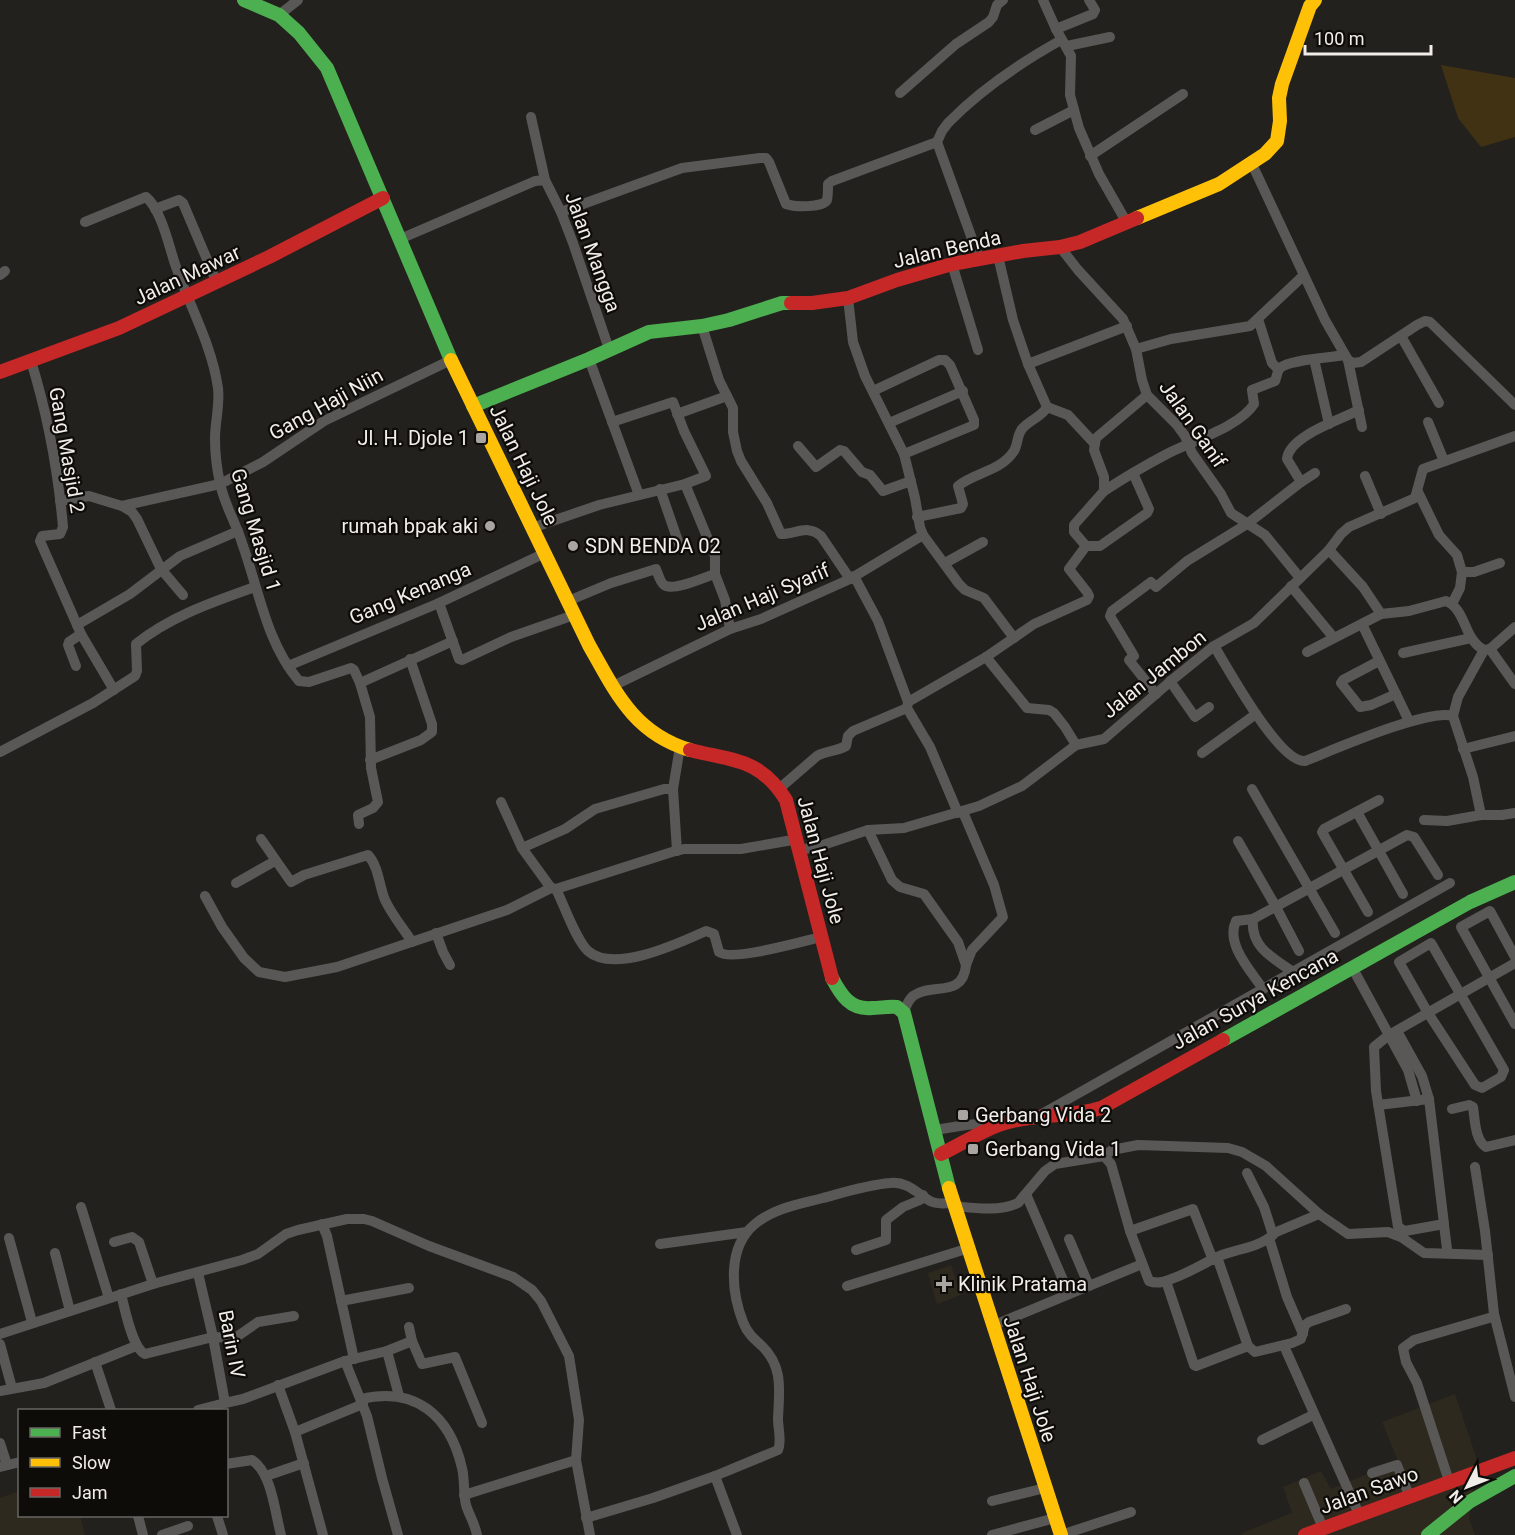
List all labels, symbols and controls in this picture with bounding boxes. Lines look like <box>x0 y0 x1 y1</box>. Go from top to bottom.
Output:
scale bar <box>1305 18 1431 56</box>
text: 100 m <box>1314 28 1365 49</box>
street label: Jalan Mangga <box>560 189 626 315</box>
street label: Jalan Benda <box>891 225 1003 273</box>
street label: Jalan Mawar <box>130 240 244 310</box>
street label: Gang Haji Niin <box>265 363 387 445</box>
street label: Jalan Ganif <box>1154 376 1232 472</box>
street label: Gang Masjid 2 <box>44 385 90 515</box>
street label: Jalan Haji Jole <box>484 401 564 529</box>
place label: Jl. H. Djole 1 <box>357 426 469 450</box>
marker: Jl. H. Djole 1 <box>474 431 488 445</box>
street label: Gang Masjid 1 <box>226 466 286 594</box>
place label: rumah bpak aki <box>341 514 478 538</box>
marker: rumah bpak aki <box>483 519 497 533</box>
place label: SDN BENDA 02 <box>585 534 721 558</box>
marker: SDN BENDA 02 <box>566 539 580 553</box>
street label: Gang Kenanga <box>346 557 474 629</box>
street label: Jalan Haji Syarif <box>691 558 833 636</box>
street label: Jalan Jambon <box>1097 625 1211 723</box>
street label: Jalan Haji Jole <box>792 793 850 927</box>
street label: Jalan Surya Kencana <box>1168 943 1342 1055</box>
place label: Gerbang Vida 2 <box>975 1103 1111 1127</box>
marker: Gerbang Vida 2 <box>956 1108 970 1122</box>
place label: Gerbang Vida 1 <box>985 1137 1121 1161</box>
marker: Gerbang Vida 1 <box>966 1142 980 1156</box>
place label: Klinik Pratama <box>958 1272 1087 1296</box>
marker: Klinik Pratama <box>935 1275 953 1293</box>
street label: Barin IV <box>214 1308 250 1380</box>
street label: Jalan Haji Jole <box>998 1313 1062 1445</box>
legend <box>18 1409 228 1517</box>
text: Fast <box>72 1422 107 1443</box>
text: Slow <box>72 1452 111 1473</box>
north arrow <box>1437 1457 1497 1517</box>
street label: Jalan Sawo <box>1317 1461 1421 1519</box>
text: Jam <box>72 1482 108 1503</box>
text: N <box>1445 1486 1467 1507</box>

